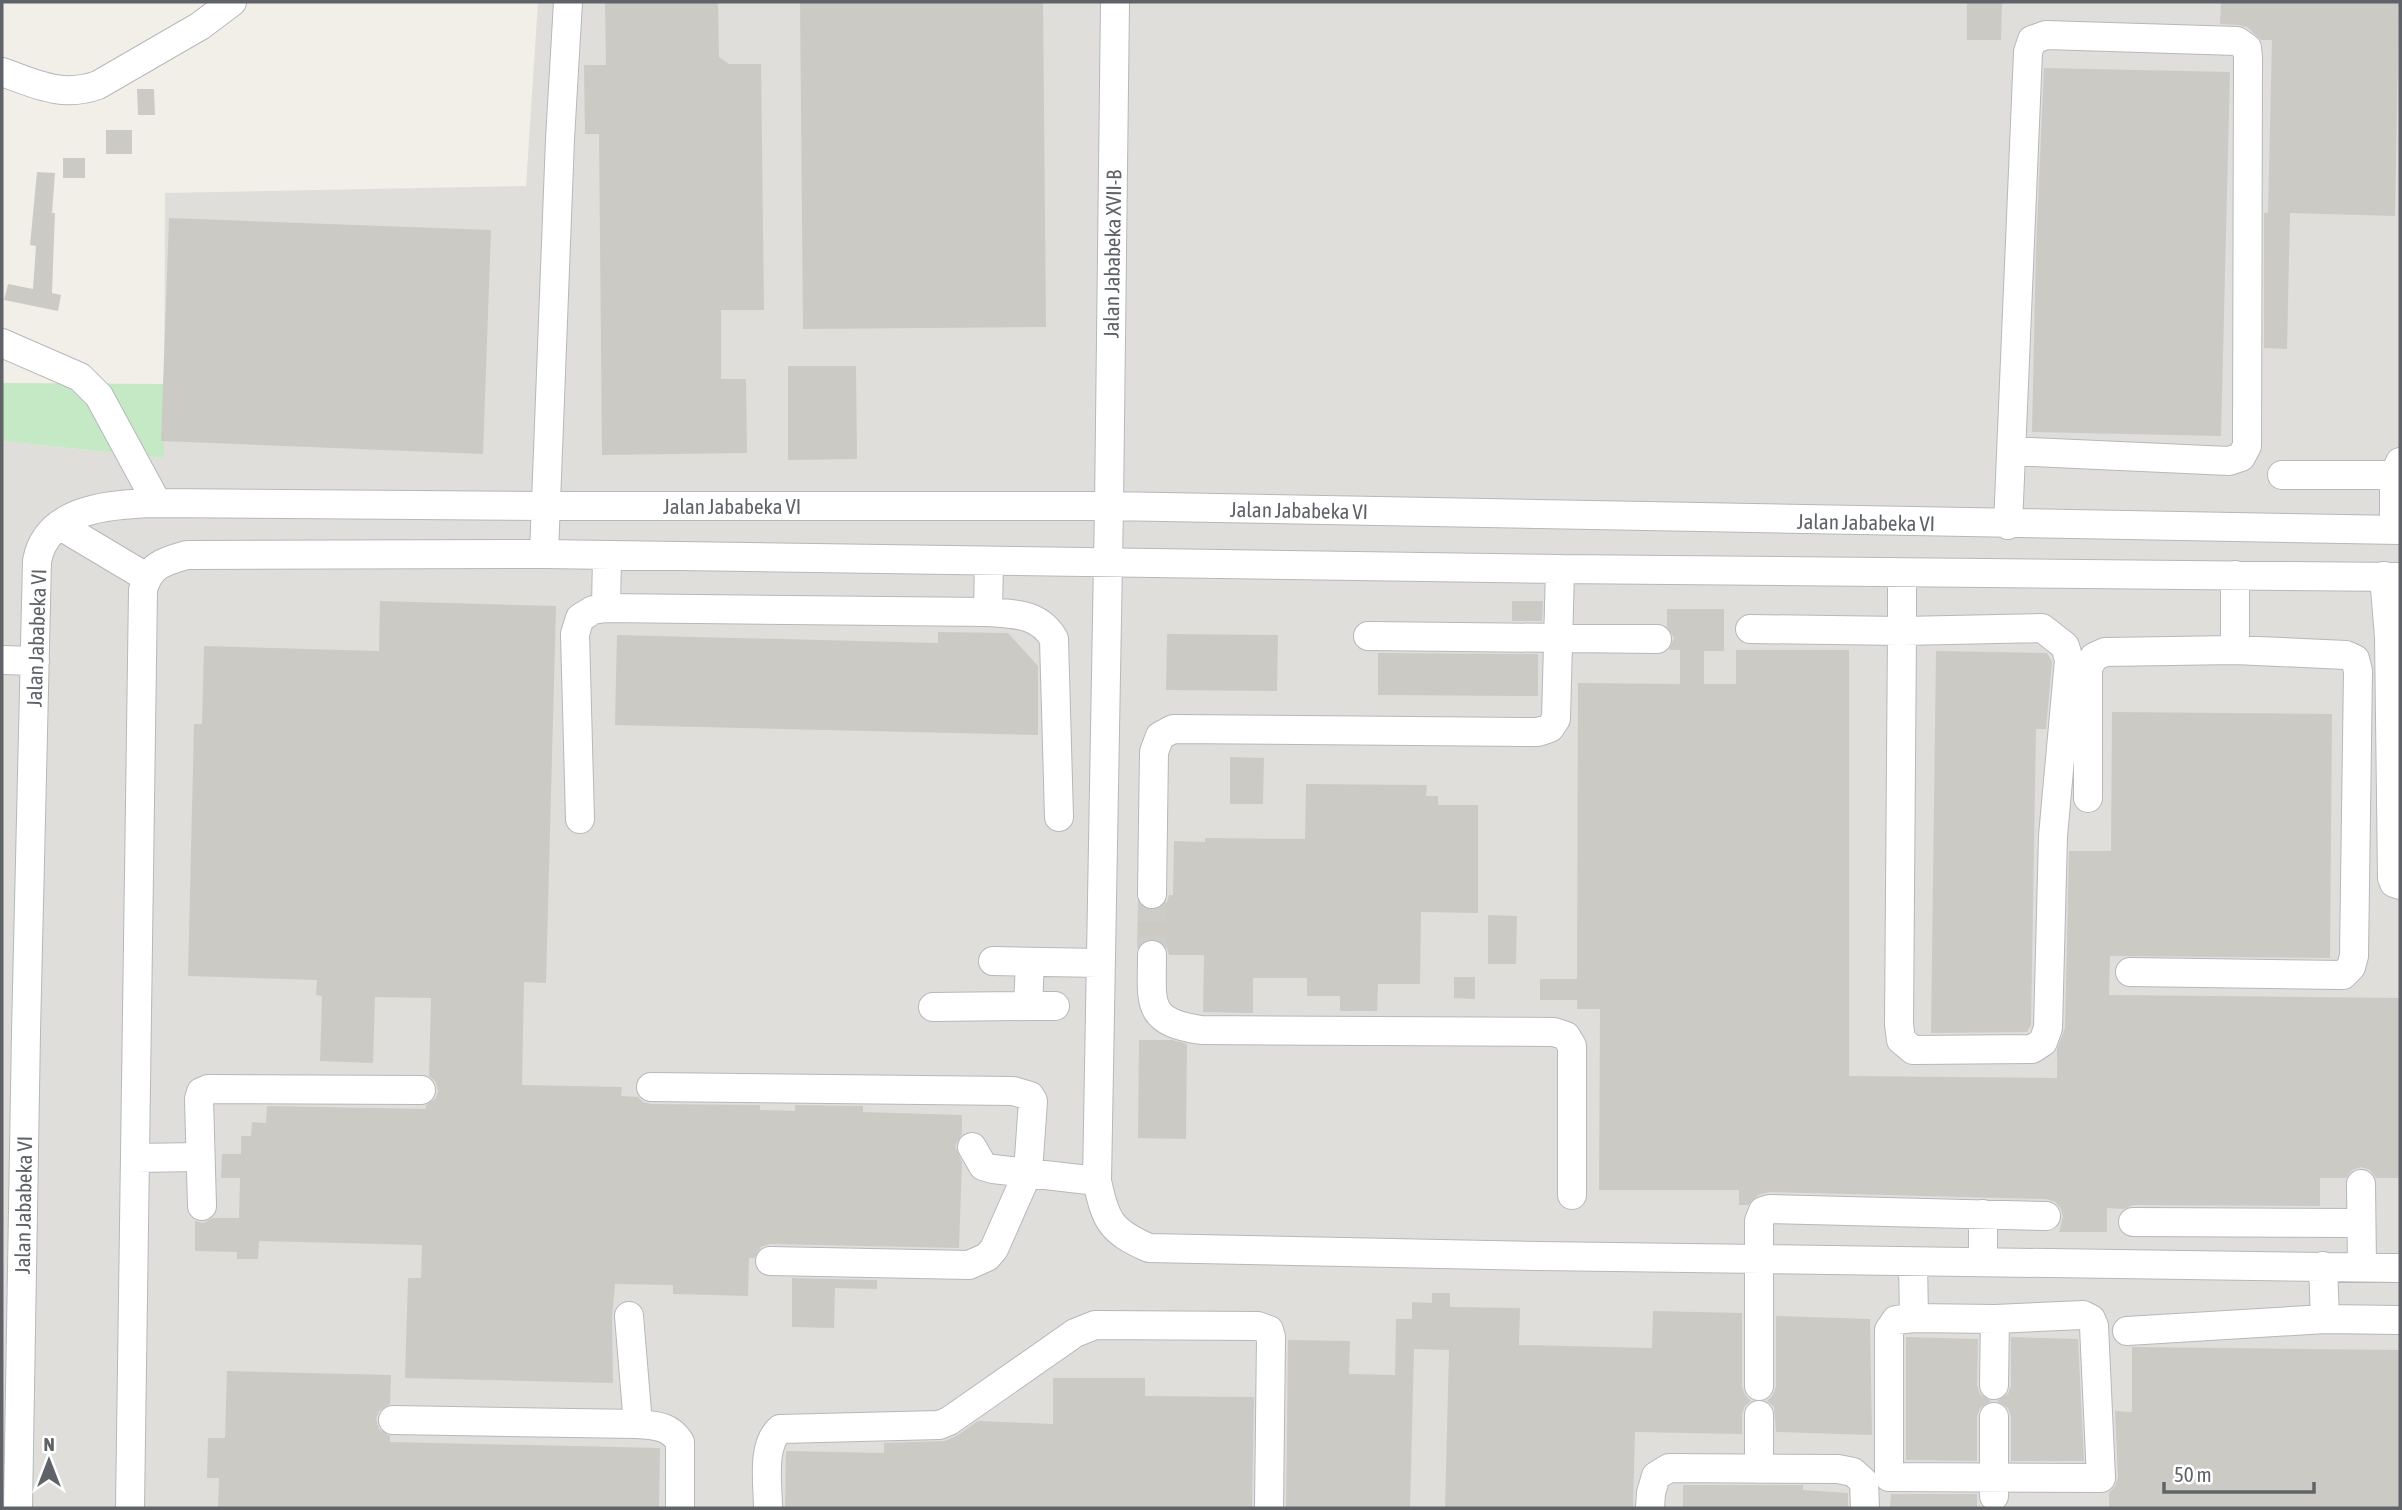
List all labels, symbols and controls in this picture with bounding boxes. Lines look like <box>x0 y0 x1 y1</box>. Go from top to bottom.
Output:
street label: Jalan Jababeka XVII-B <box>1099 170 1125 338</box>
street label: Jalan Jababeka VI <box>663 494 801 518</box>
street label: Jalan Jababeka VI <box>1230 497 1368 523</box>
street label: Jalan Jababeka VI <box>1797 509 1935 535</box>
street label: Jalan Jababeka VI <box>22 569 50 707</box>
street label: Jalan Jababeka VI <box>10 1136 36 1274</box>
north arrow <box>14 1426 84 1496</box>
text: N <box>43 1433 55 1455</box>
scale bar <box>2164 1450 2314 1494</box>
text: 50 m <box>2174 1462 2212 1486</box>

